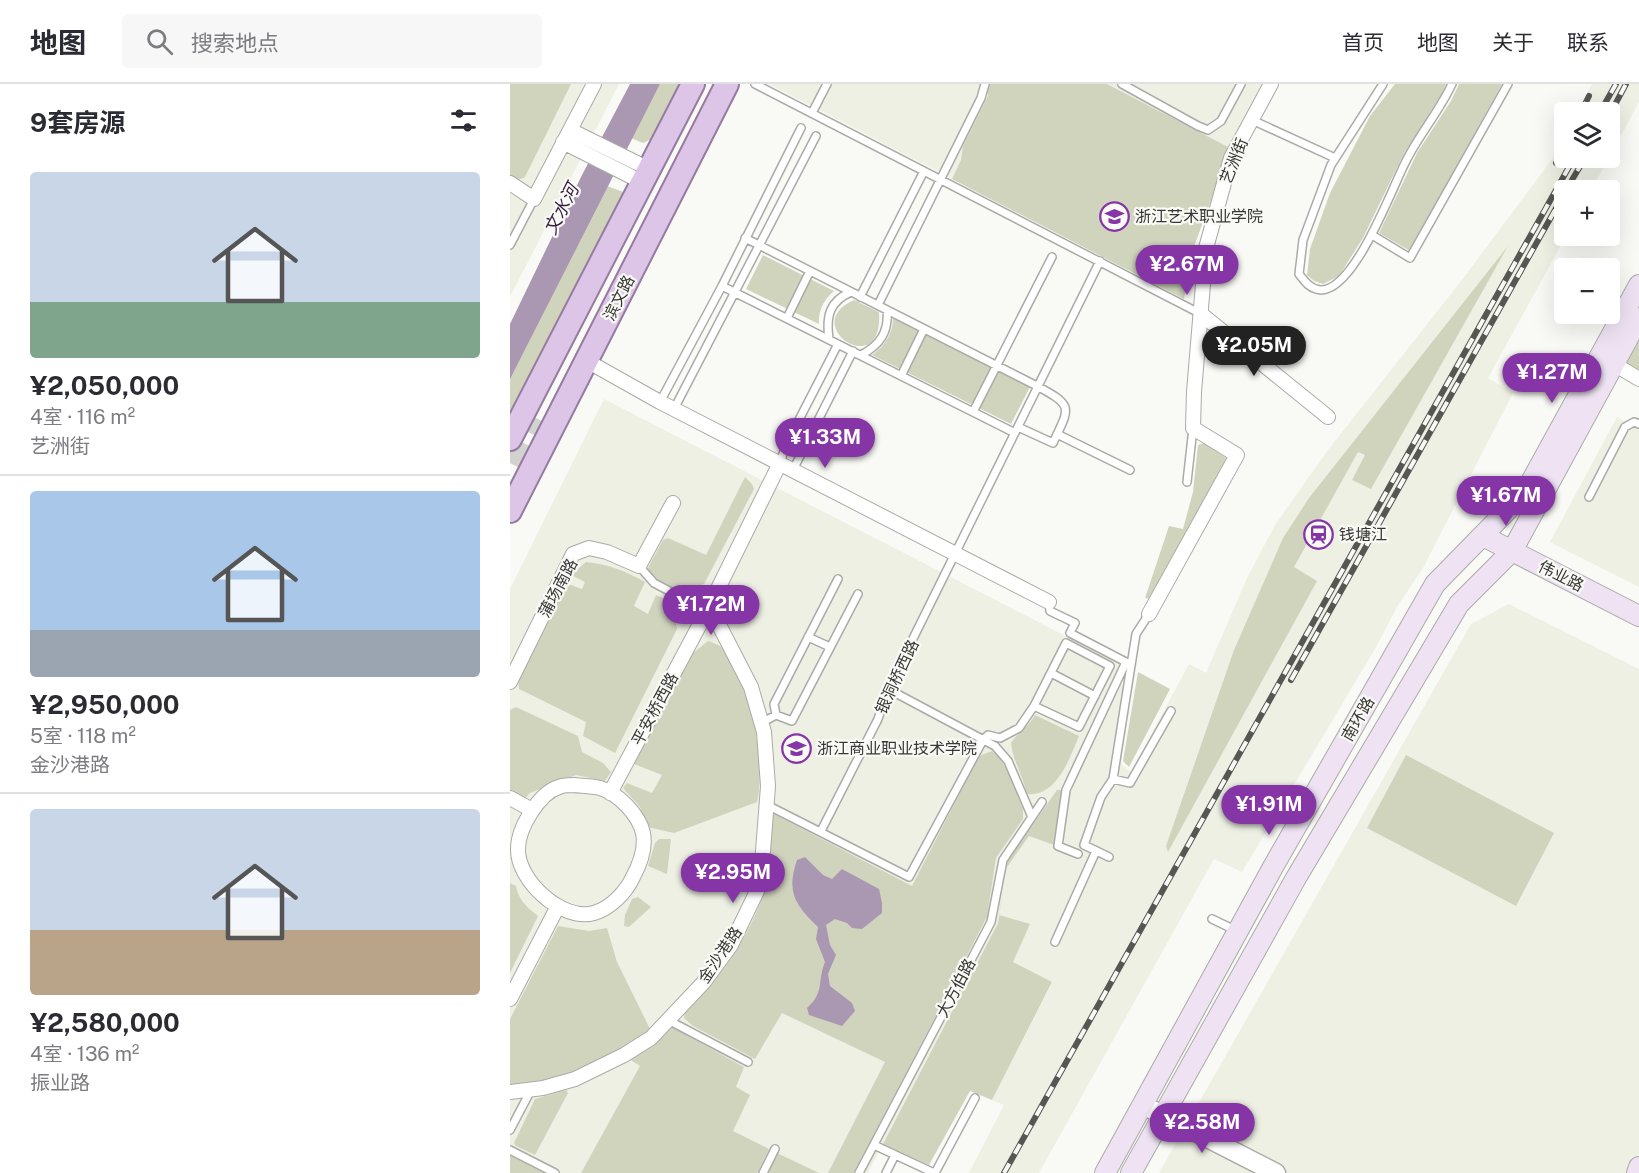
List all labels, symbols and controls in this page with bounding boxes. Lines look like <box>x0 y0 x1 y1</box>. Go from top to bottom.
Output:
search box <box>122 14 542 68</box>
icon: search <box>143 25 176 58</box>
text: 地图 <box>30 26 86 59</box>
text: 搜索地点 <box>191 30 279 56</box>
text: 首页 <box>1342 30 1384 55</box>
text: 地图 <box>1417 30 1459 55</box>
text: 关于 <box>1492 30 1534 55</box>
text: 联系 <box>1567 30 1609 55</box>
map controls <box>1554 102 1620 324</box>
button: layers <box>1554 102 1620 168</box>
icon: filters <box>447 104 480 137</box>
text: 9套房源 <box>30 107 125 138</box>
street label: 艺洲街 <box>1216 135 1252 187</box>
water label: 文水河 <box>539 178 584 238</box>
button: + <box>1554 180 1620 246</box>
school or university icon: 浙江艺术职业学院 <box>1098 200 1130 232</box>
place label: 浙江艺术职业学院 <box>1135 207 1263 226</box>
icon: home <box>201 211 309 319</box>
pin: ¥2.67M <box>1138 245 1236 296</box>
text: ¥2.67M <box>1149 252 1225 276</box>
button: − <box>1554 258 1620 324</box>
street label: 滨文路 <box>600 272 638 324</box>
pin: ¥2.05M <box>1205 326 1303 377</box>
text: ¥2.05M <box>1216 333 1292 357</box>
pin: ¥1.27M <box>1503 353 1601 404</box>
text: ¥1.27M <box>1516 360 1588 384</box>
text: ¥2,050,000 <box>30 370 179 401</box>
text: 4室 · 116 m² <box>30 405 135 429</box>
pin: ¥1.33M <box>776 418 874 469</box>
text: ¥1.33M <box>789 425 861 449</box>
text: 艺洲街 <box>30 434 90 458</box>
pin: ¥1.67M <box>1457 476 1555 527</box>
text: ¥1.67M <box>1471 483 1541 507</box>
station icon: 钱塘江 <box>1302 518 1334 550</box>
place label: 钱塘江 <box>1339 525 1387 544</box>
icon: home <box>201 530 309 638</box>
street label: 蒲场南路 <box>535 555 581 621</box>
street label: 伟业路 <box>1535 557 1587 595</box>
pin: ¥1.72M <box>662 585 760 636</box>
text: ¥1.72M <box>676 592 746 616</box>
street label: 银洞桥西路 <box>871 637 923 717</box>
street label: 平安桥西路 <box>628 669 682 749</box>
text: ¥2,950,000 <box>30 689 180 720</box>
street label: 南环路 <box>1338 693 1378 745</box>
text: 5室 · 118 m² <box>30 724 136 748</box>
school or university icon: 浙江商业职业技术学院 <box>780 732 812 764</box>
place label: 浙江商业职业技术学院 <box>817 739 977 758</box>
text: 金沙港路 <box>30 753 110 777</box>
pin: ¥1.91M <box>1220 785 1318 836</box>
text: ¥1.91M <box>1235 792 1303 816</box>
icon: home <box>201 848 309 956</box>
pin: ¥2.95M <box>684 853 782 904</box>
text: ¥2.95M <box>695 860 771 884</box>
street label: 金沙港路 <box>694 923 746 987</box>
street label: 大方伯路 <box>933 955 979 1021</box>
text: ¥2,580,000 <box>30 1007 180 1038</box>
text: 4室 · 136 m² <box>30 1042 139 1066</box>
text: 振业路 <box>30 1071 90 1095</box>
pin: ¥2.58M <box>1153 1103 1251 1154</box>
text: ¥2.58M <box>1164 1110 1240 1134</box>

